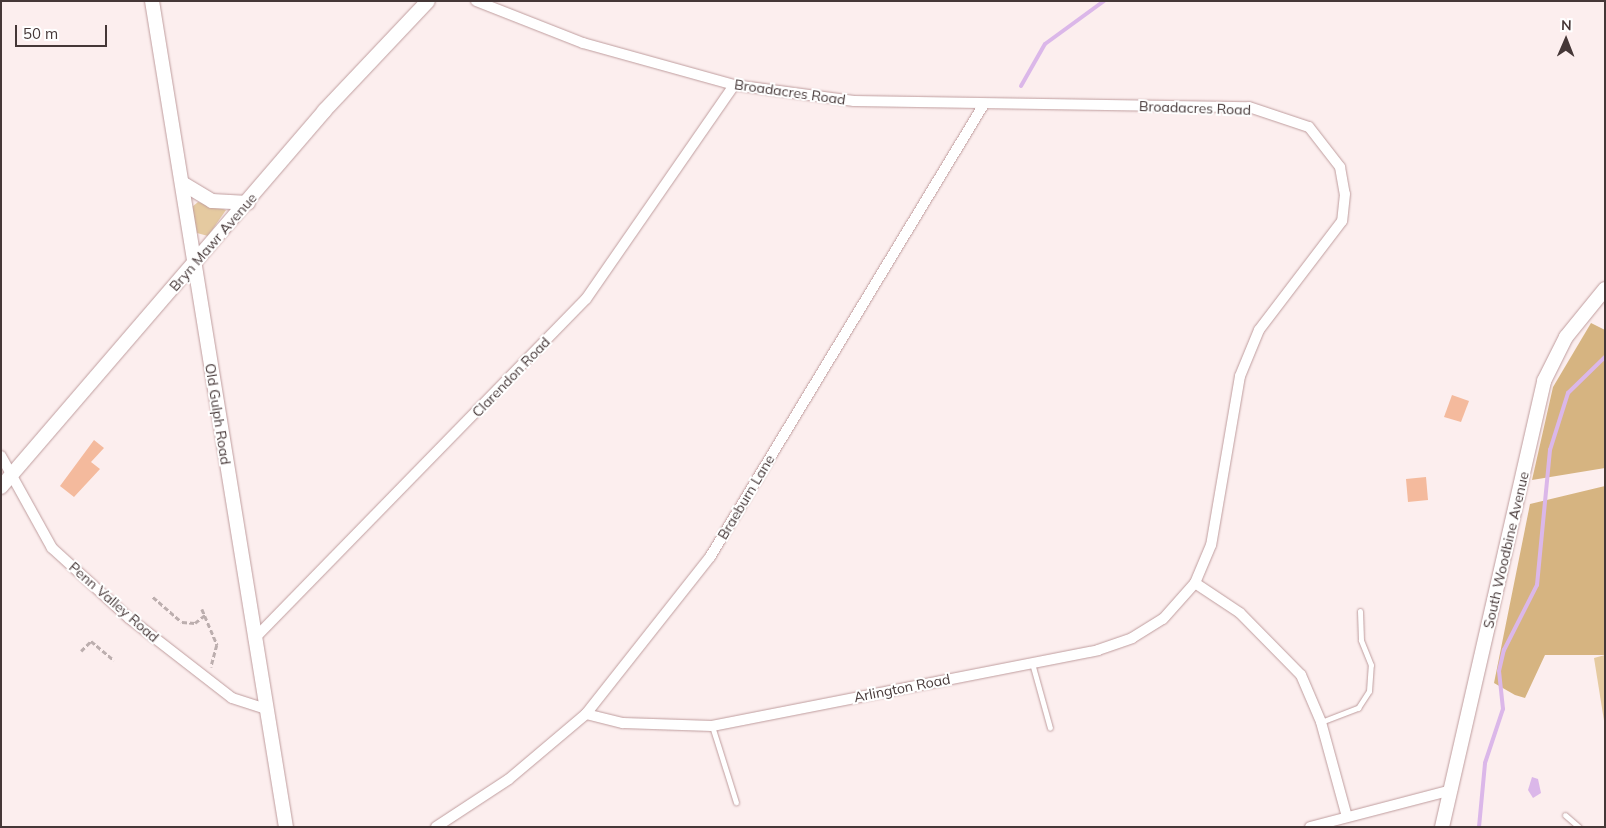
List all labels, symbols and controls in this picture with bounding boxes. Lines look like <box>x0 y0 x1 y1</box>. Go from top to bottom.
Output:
scale bar <box>18 15 110 47</box>
north arrow <box>1541 15 1591 65</box>
text: N <box>1561 16 1572 34</box>
text: 50 m <box>23 24 58 43</box>
street label: Broadacres Road <box>733 76 847 108</box>
street label: Broadacres Road <box>1139 98 1251 118</box>
street label: Bryn Mawr Avenue <box>166 190 260 294</box>
street label: Clarendon Road <box>469 334 553 420</box>
street label: Old Gulph Road <box>202 362 234 466</box>
street label: Braeburn Lane <box>714 452 778 542</box>
street label: South Woodbine Avenue <box>1480 470 1532 630</box>
street label: Penn Valley Road <box>66 558 162 646</box>
street label: Arlington Road <box>852 670 952 706</box>

